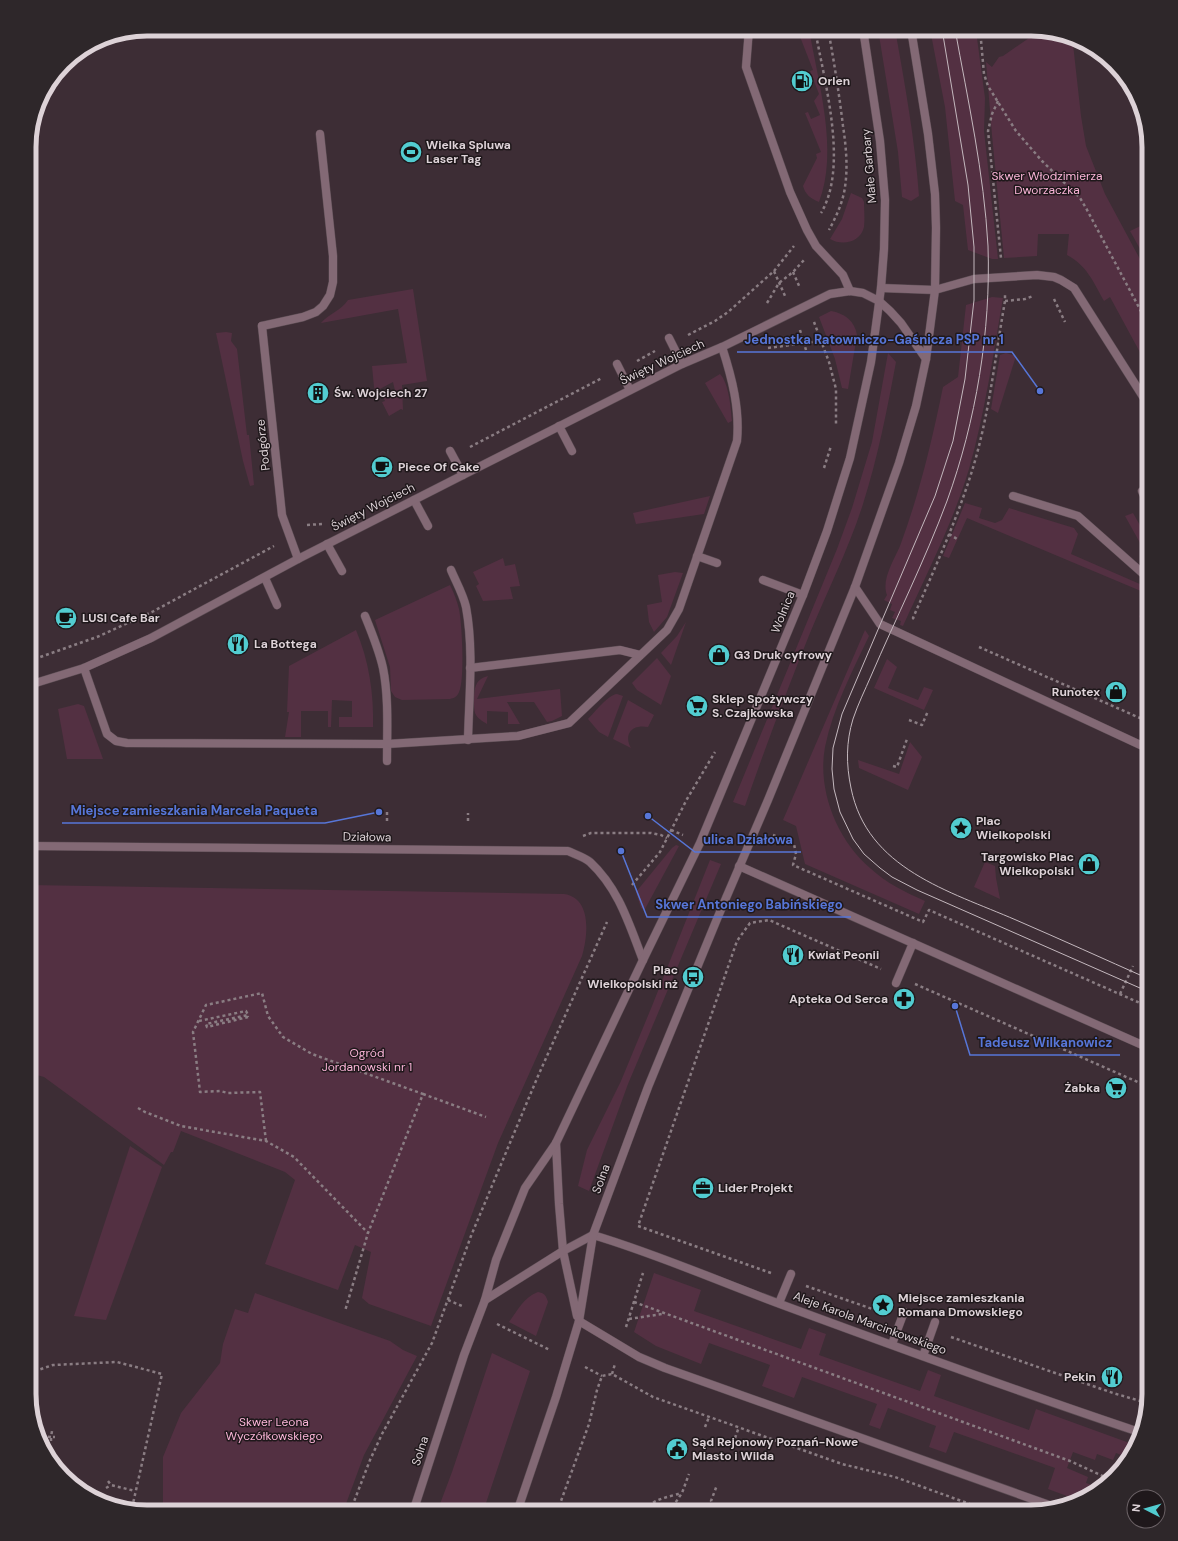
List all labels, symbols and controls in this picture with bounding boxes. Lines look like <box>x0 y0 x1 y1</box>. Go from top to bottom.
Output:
fuel station icon: Orlen <box>789 68 815 94</box>
place label: Orlen <box>818 73 850 89</box>
street label: Małe Garbary <box>858 128 880 204</box>
place label: Wielka Spluwa Laser Tag <box>426 137 511 167</box>
sports icon: Wielka Spluwa Laser Tag <box>398 139 424 165</box>
park label: Skwer Włodzimierza Dworzaczka <box>992 168 1102 198</box>
callout: Jednostka Ratowniczo-Gaśnicza PSP nr 1 <box>737 327 1012 352</box>
text: Jednostka Ratowniczo-Gaśnicza PSP nr 1 <box>744 331 1004 348</box>
street label: Święty Wojciech <box>617 335 707 389</box>
building icon: Św. Wojciech 27 <box>305 380 331 406</box>
place label: Św. Wojciech 27 <box>334 385 428 401</box>
street label: Podgórze <box>252 418 274 471</box>
cafe icon: Piece Of Cake <box>369 454 395 480</box>
place label: Piece Of Cake <box>398 459 479 475</box>
street label: Święty Wojciech <box>329 479 417 535</box>
street label: Wolnica <box>767 589 799 635</box>
cafe icon: LUSI Cafe Bar <box>53 605 79 631</box>
place label: LUSI Cafe Bar <box>82 610 160 626</box>
restaurant icon: La Bottega <box>225 631 251 657</box>
place label: La Bottega <box>254 636 317 652</box>
shop icon: G3 Druk cyfrowy <box>706 642 732 668</box>
place label: G3 Druk cyfrowy <box>734 647 833 663</box>
shop icon: Runotex <box>1103 679 1129 705</box>
place label: Runotex <box>1052 684 1100 700</box>
place label: Sklep Spożywczy S. Czajkowska <box>712 691 814 721</box>
supermarket icon: Sklep Spożywczy S. Czajkowska <box>684 693 710 719</box>
callout: Miejsce zamieszkania Marcela Paqueta <box>62 798 325 823</box>
text: Miejsce zamieszkania Marcela Paqueta <box>70 802 318 819</box>
place label: Plac Wielkopolski <box>976 813 1051 843</box>
place icon: Plac Wielkopolski <box>948 815 974 841</box>
callout: ulica Działowa <box>695 827 801 852</box>
street label: Działowa <box>343 829 391 845</box>
text: ulica Działowa <box>703 831 793 848</box>
place label: Targowisko Plac Wielkopolski <box>981 849 1074 879</box>
shop icon: Targowisko Plac Wielkopolski <box>1076 851 1102 877</box>
callout: Skwer Antoniego Babińskiego <box>647 892 851 917</box>
text: Skwer Antoniego Babińskiego <box>655 896 843 913</box>
restaurant icon: Kwiat Peonii <box>780 942 806 968</box>
place label: Kwiat Peonii <box>808 947 879 963</box>
place label: Plac Wielkopolski nż <box>587 962 678 992</box>
bus stop icon: Plac Wielkopolski nż <box>680 964 706 990</box>
pharmacy icon: Apteka Od Serca <box>891 986 917 1012</box>
place label: Apteka Od Serca <box>789 991 888 1007</box>
callout: Tadeusz Wilkanowicz <box>970 1030 1120 1055</box>
text: Tadeusz Wilkanowicz <box>978 1034 1112 1051</box>
park label: Ogród Jordanowski nr 1 <box>322 1045 412 1075</box>
supermarket icon: Żabka <box>1103 1075 1129 1101</box>
place label: Żabka <box>1064 1080 1100 1096</box>
street label: Solna <box>588 1162 614 1196</box>
office icon: Lider Projekt <box>690 1175 716 1201</box>
place label: Lider Projekt <box>718 1180 793 1196</box>
street label: Aleje Karola Marcinkowskiego <box>791 1288 949 1358</box>
place label: Miejsce zamieszkania Romana Dmowskiego <box>898 1290 1025 1320</box>
place icon: Miejsce zamieszkania Romana Dmowskiego <box>870 1292 896 1318</box>
restaurant icon: Pekin <box>1099 1364 1125 1390</box>
place label: Pekin <box>1064 1369 1096 1385</box>
park label: Skwer Leona Wyczółkowskiego <box>225 1414 323 1444</box>
street label: Solna <box>408 1434 432 1468</box>
place label: Sąd Rejonowy Poznań-Nowe Miasto i Wilda <box>692 1434 858 1464</box>
public building icon: Sąd Rejonowy Poznań-Nowe Miasto i Wilda <box>664 1436 690 1462</box>
north arrow <box>1126 1489 1166 1529</box>
text: N <box>1129 1503 1143 1513</box>

